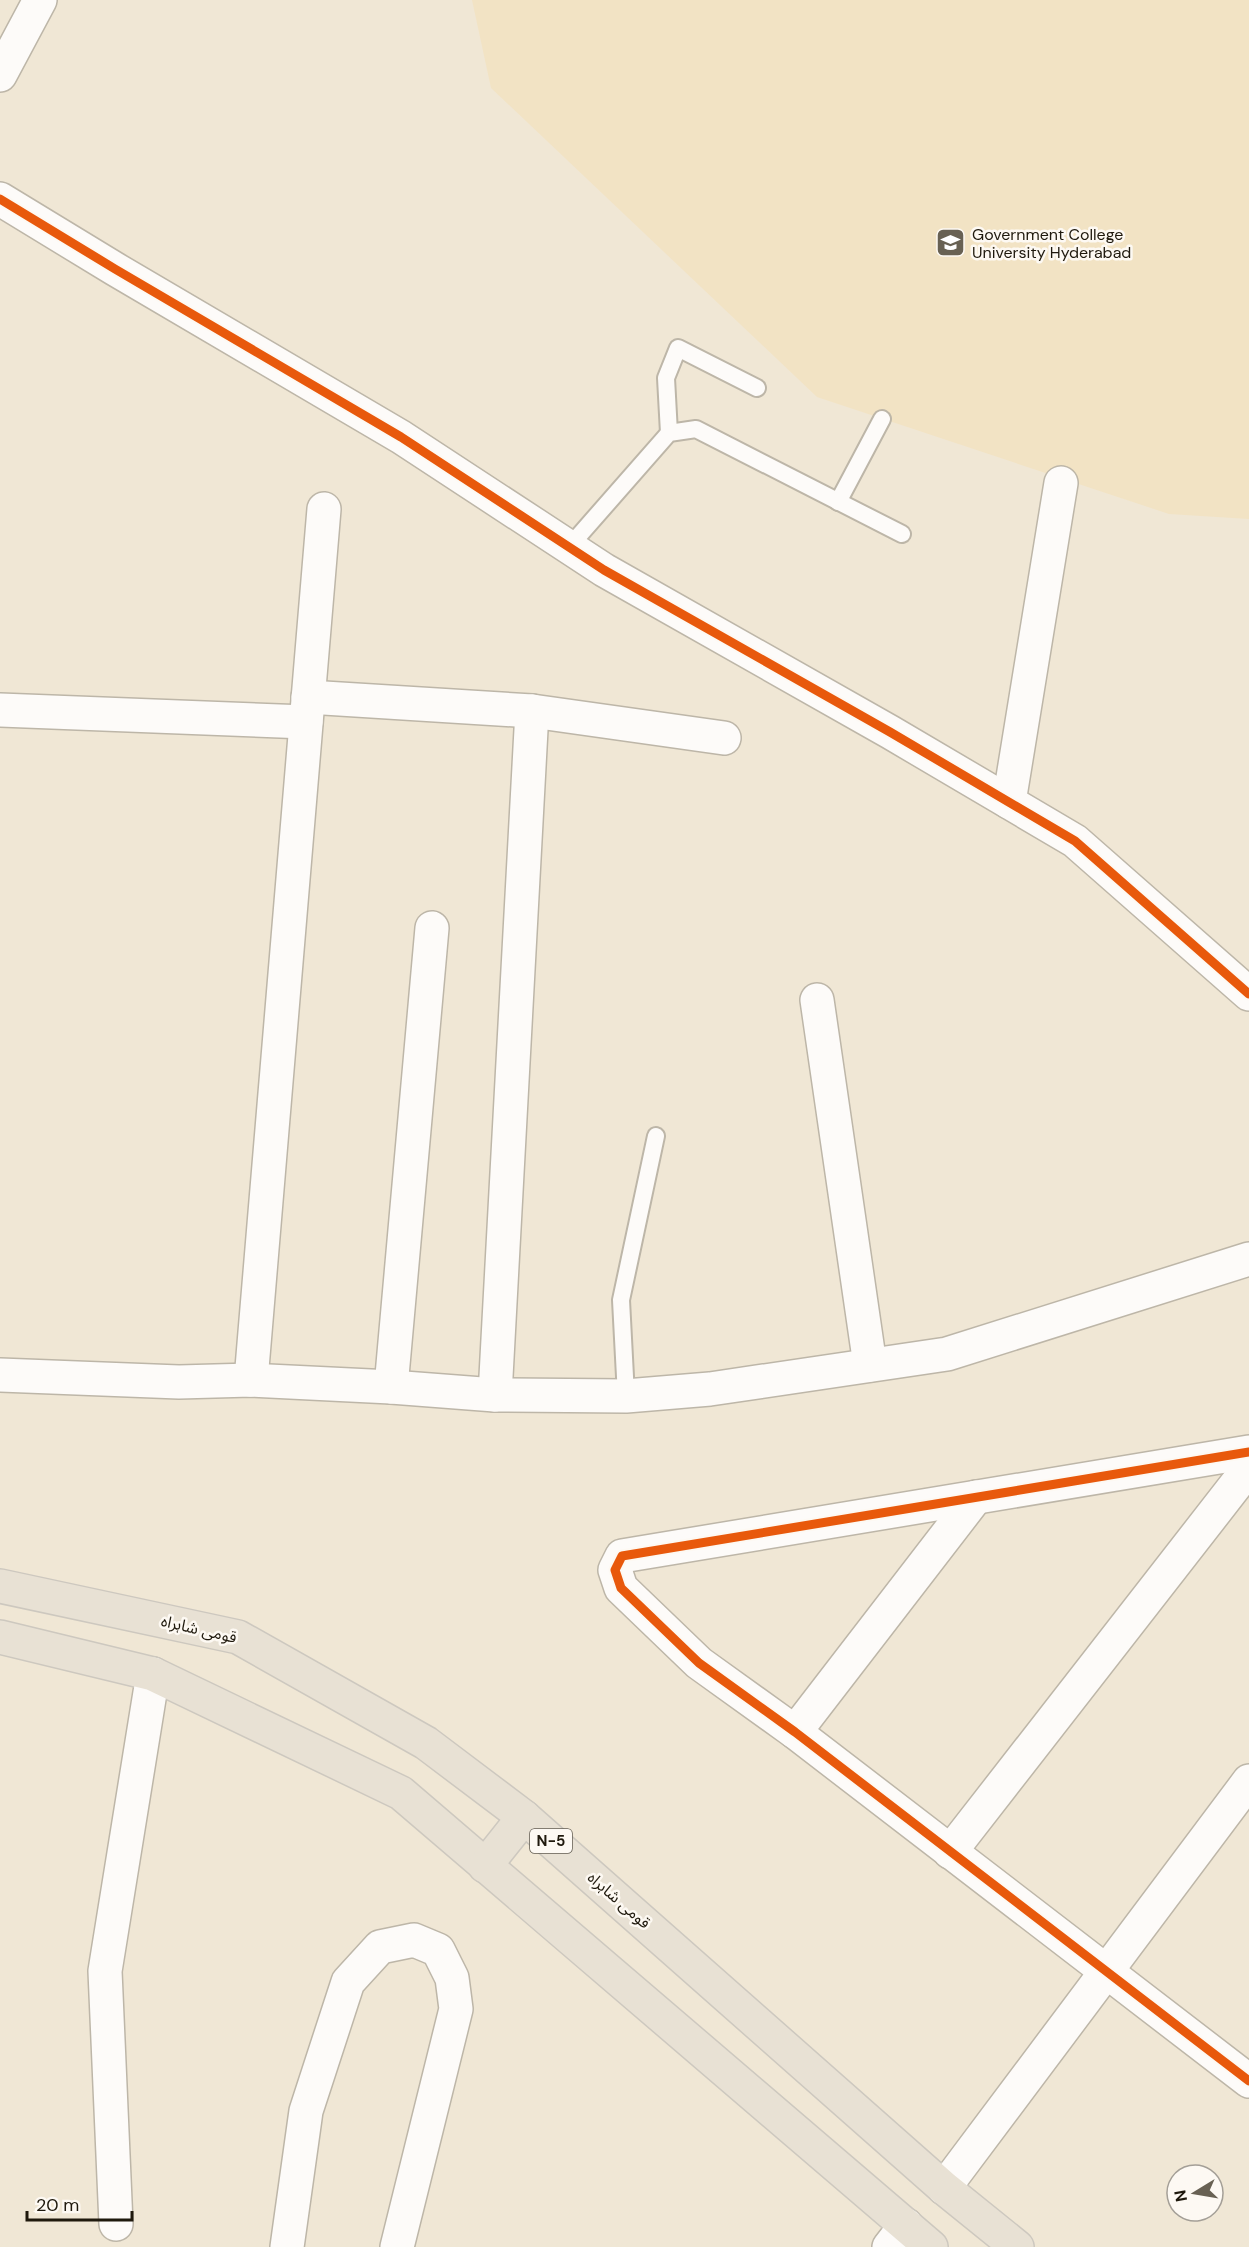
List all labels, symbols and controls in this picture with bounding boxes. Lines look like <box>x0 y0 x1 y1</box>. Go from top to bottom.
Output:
place label: Government College University Hyderabad <box>972 224 1131 263</box>
school or university icon: Government College University Hyderabad <box>935 227 967 259</box>
street label: قومی شاہراہ <box>159 1610 239 1648</box>
road number: N-5 <box>530 1829 572 1853</box>
street label: قومی شاہراہ <box>583 1867 655 1933</box>
north arrow <box>1165 2163 1225 2223</box>
scale bar <box>27 2184 132 2222</box>
text: N <box>1169 2188 1192 2203</box>
text: 20 m <box>36 2193 79 2217</box>

